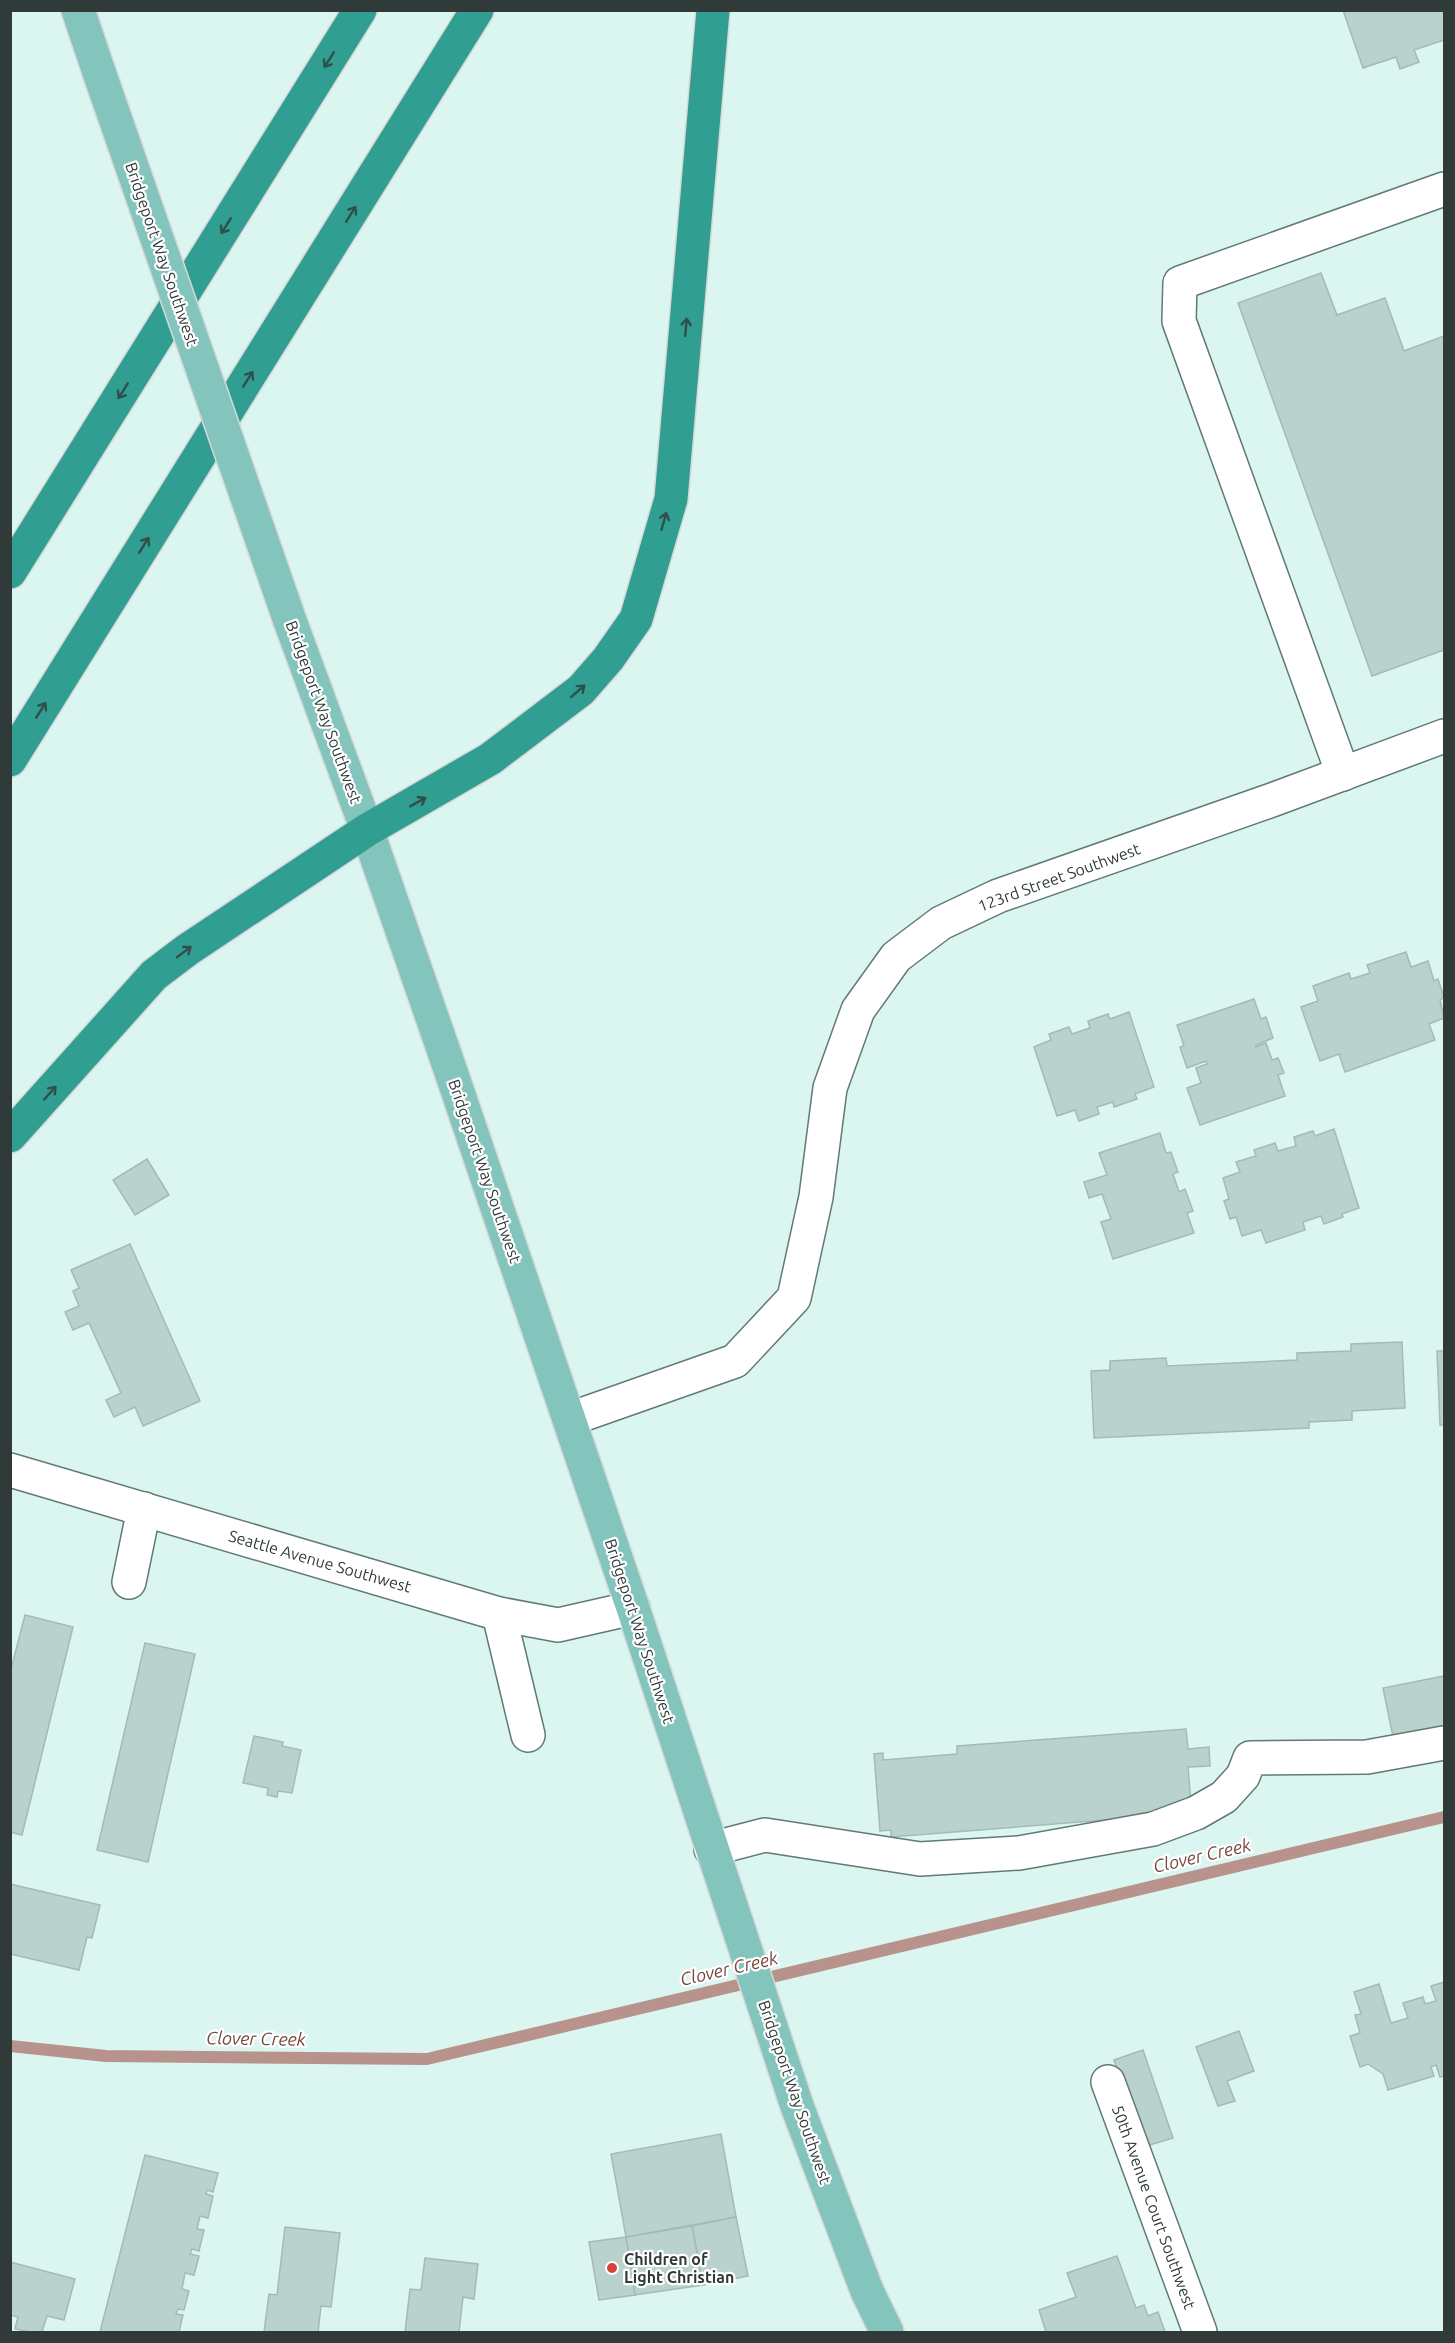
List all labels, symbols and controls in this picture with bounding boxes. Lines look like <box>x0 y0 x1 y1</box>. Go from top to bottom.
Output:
one-way arrow <box>322 51 334 68</box>
street label: Bridgeport Way Southwest <box>122 160 202 349</box>
one-way arrow <box>345 206 357 223</box>
one-way arrow <box>219 217 231 234</box>
one-way arrow <box>680 318 691 338</box>
one-way arrow <box>242 371 254 388</box>
one-way arrow <box>116 382 128 399</box>
one-way arrow <box>659 511 670 530</box>
one-way arrow <box>139 537 151 554</box>
street label: Bridgeport Way Southwest <box>283 618 366 806</box>
one-way arrow <box>570 684 585 698</box>
one-way arrow <box>36 702 48 719</box>
one-way arrow <box>409 796 427 807</box>
street label: 123rd Street Southwest <box>975 839 1143 915</box>
one-way arrow <box>176 946 192 958</box>
street label: Bridgeport Way Southwest <box>445 1077 525 1266</box>
one-way arrow <box>43 1085 57 1100</box>
street label: Seattle Avenue Southwest <box>227 1526 414 1596</box>
street label: Bridgeport Way Southwest <box>602 1536 679 1726</box>
water label: Clover Creek <box>1151 1834 1253 1876</box>
water label: Clover Creek <box>678 1947 780 1989</box>
street label: Bridgeport Way Southwest <box>755 1998 835 2187</box>
water label: Clover Creek <box>206 2027 307 2049</box>
street label: 50th Avenue Court Southwest <box>1109 2103 1200 2312</box>
place label: Children of Light Christian <box>624 2250 734 2286</box>
marker: Children of Light Christian <box>605 2261 619 2275</box>

